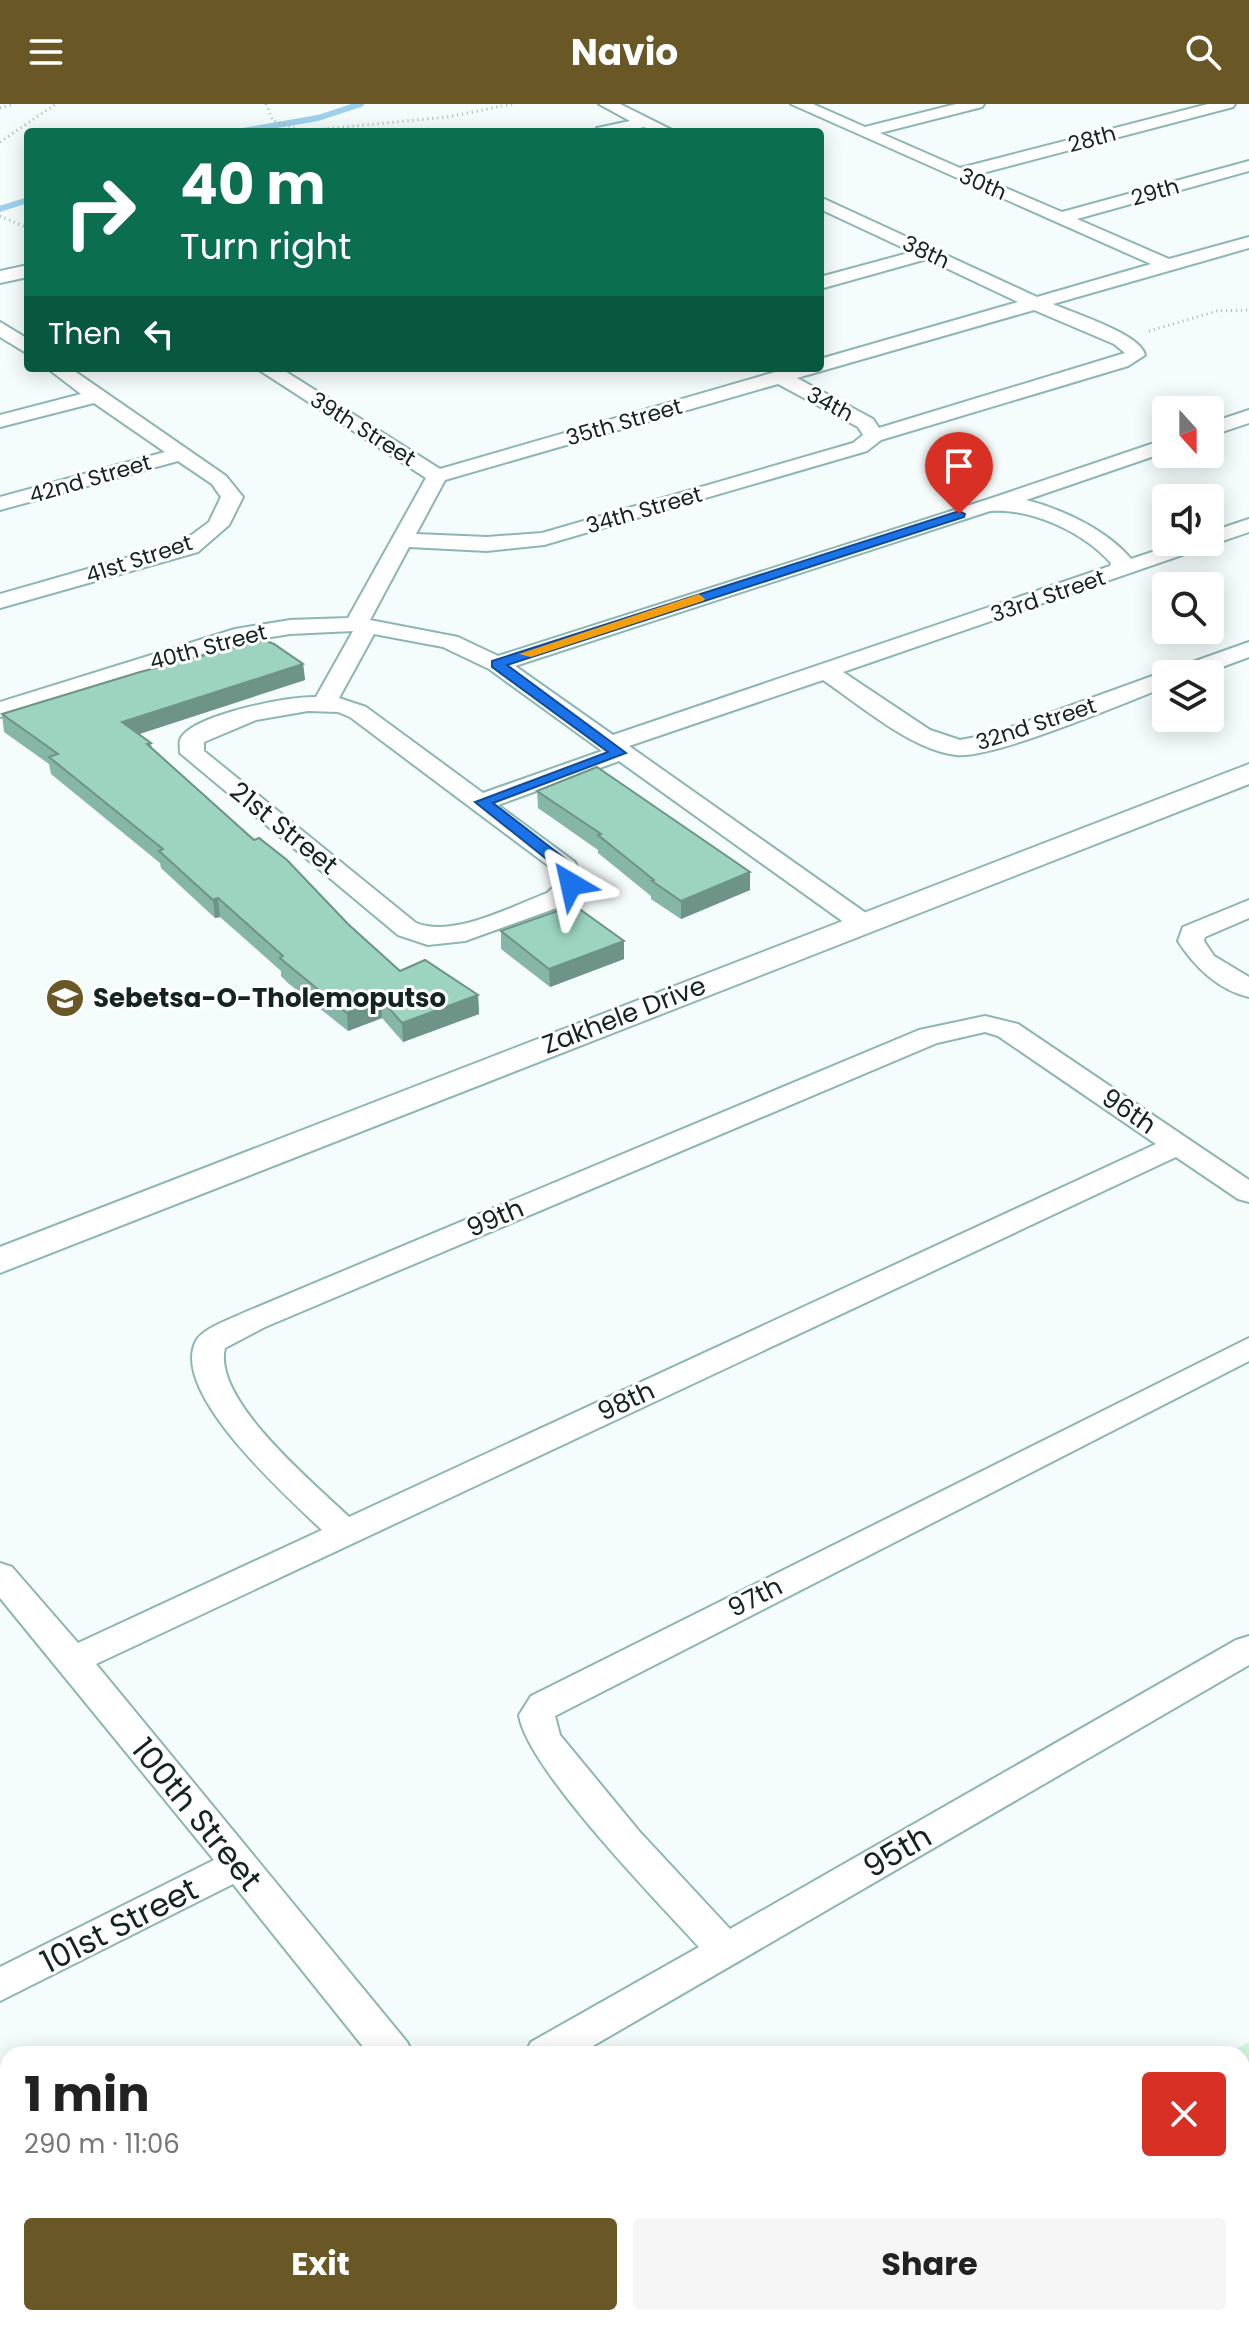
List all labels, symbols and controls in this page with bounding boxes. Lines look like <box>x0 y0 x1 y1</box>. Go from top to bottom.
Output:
text: Navio <box>571 27 678 78</box>
icon: menu <box>24 30 68 74</box>
icon: search <box>1181 30 1225 74</box>
street label: 28th <box>1065 118 1119 160</box>
text: 40 m <box>180 145 326 224</box>
icon: right <box>48 160 152 264</box>
street label: 30th <box>954 160 1012 208</box>
street label: 29th <box>1127 170 1183 214</box>
text: Turn right <box>180 221 351 272</box>
street label: 38th <box>897 228 955 276</box>
text: Then <box>48 312 121 355</box>
icon: left <box>137 312 181 356</box>
street label: 34th <box>801 379 859 429</box>
street label: 39th Street <box>304 384 422 474</box>
street label: 35th Street <box>562 391 686 453</box>
north arrow <box>1152 396 1224 468</box>
map controls <box>1152 396 1224 732</box>
pin <box>925 432 993 514</box>
icon: arrive <box>937 444 981 488</box>
street label: 42nd Street <box>25 447 155 511</box>
street label: 34th Street <box>582 479 706 541</box>
button: sound <box>1152 484 1224 556</box>
street label: 41st Street <box>82 527 196 591</box>
street label: 33rd Street <box>987 562 1109 630</box>
button: search <box>1152 572 1224 644</box>
street label: 40th Street <box>146 616 270 678</box>
button: layers <box>1152 660 1224 732</box>
street label: 32nd Street <box>972 690 1100 758</box>
street label: 21st Street <box>222 773 346 883</box>
position arrow <box>529 842 613 926</box>
street label: Zakhele Drive <box>537 967 711 1063</box>
school or university icon: Sebetsa-O-Tholemoputso <box>44 977 86 1019</box>
place label: Sebetsa-O-Tholemoputso <box>93 980 446 1016</box>
street label: 96th <box>1094 1080 1164 1142</box>
street label: 99th <box>461 1190 529 1246</box>
street label: 98th <box>592 1372 660 1430</box>
street label: 97th <box>722 1568 788 1626</box>
street label: 100th Street <box>121 1728 273 1900</box>
street label: 95th <box>854 1813 940 1889</box>
street label: 101st Street <box>33 1866 205 1984</box>
text: 1 min <box>24 2061 150 2128</box>
button: close <box>1142 2072 1226 2156</box>
text: 290 m · 11:06 <box>24 2126 180 2162</box>
button: Exit <box>24 2218 617 2310</box>
button: Share <box>633 2218 1226 2310</box>

